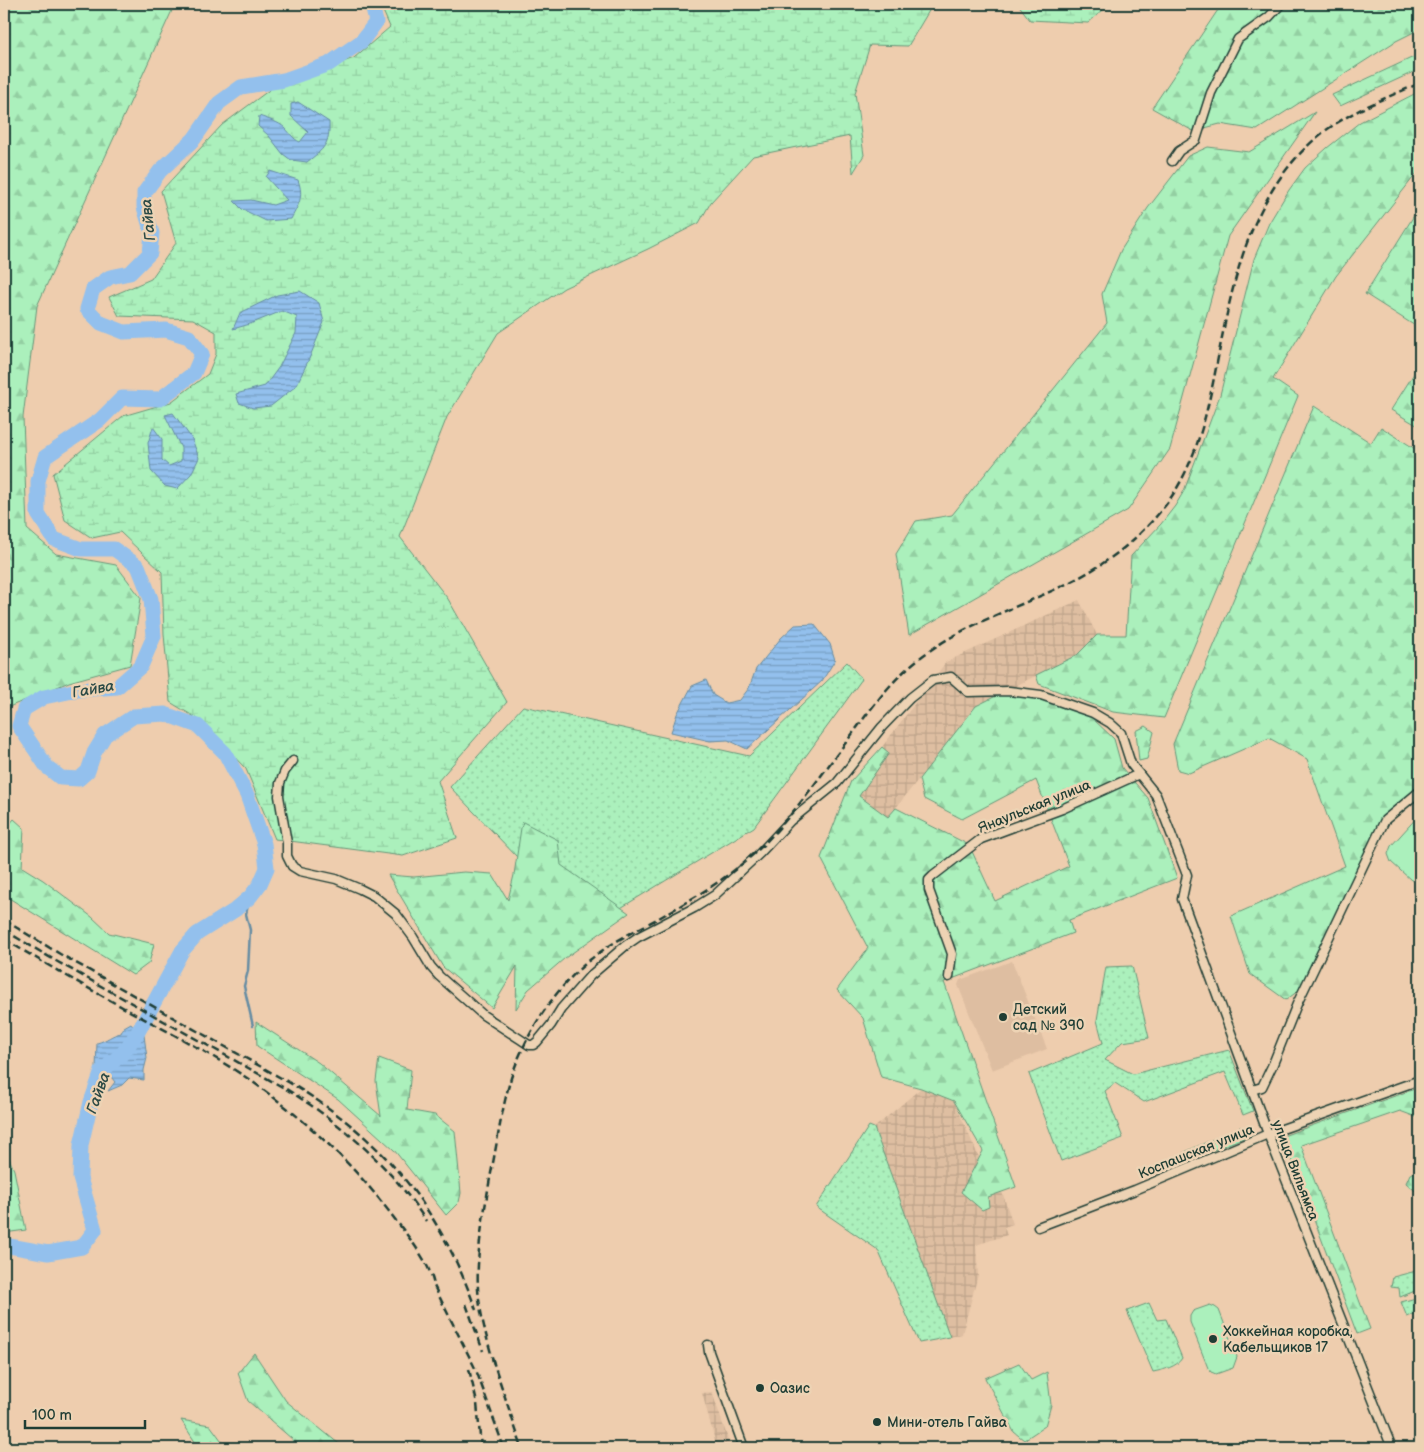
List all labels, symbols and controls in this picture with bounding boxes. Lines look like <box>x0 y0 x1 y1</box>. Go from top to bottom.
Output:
water label: Гайва <box>137 198 160 242</box>
water label: Гайва <box>71 676 116 703</box>
street label: Янаульская улица <box>975 776 1094 837</box>
place label: Детский сад № 390 <box>1013 1001 1084 1034</box>
marker: Детский сад № 390 <box>997 1011 1009 1023</box>
water label: Гайва <box>82 1070 115 1116</box>
street label: улица Вильямса <box>1269 1118 1323 1223</box>
street label: Коспашская улица <box>1136 1120 1257 1182</box>
place label: Хоккейная коробка, Кабельщиков 17 <box>1223 1323 1353 1356</box>
marker: Хоккейная коробка, Кабельщиков 17 <box>1207 1333 1219 1345</box>
place label: Оазис <box>770 1380 810 1397</box>
marker: Оазис <box>754 1382 766 1394</box>
scale bar <box>25 1397 145 1429</box>
text: 100 m <box>32 1406 72 1425</box>
place label: Мини-отель Гайва <box>887 1414 1008 1431</box>
marker: Мини-отель Гайва <box>871 1416 883 1428</box>

